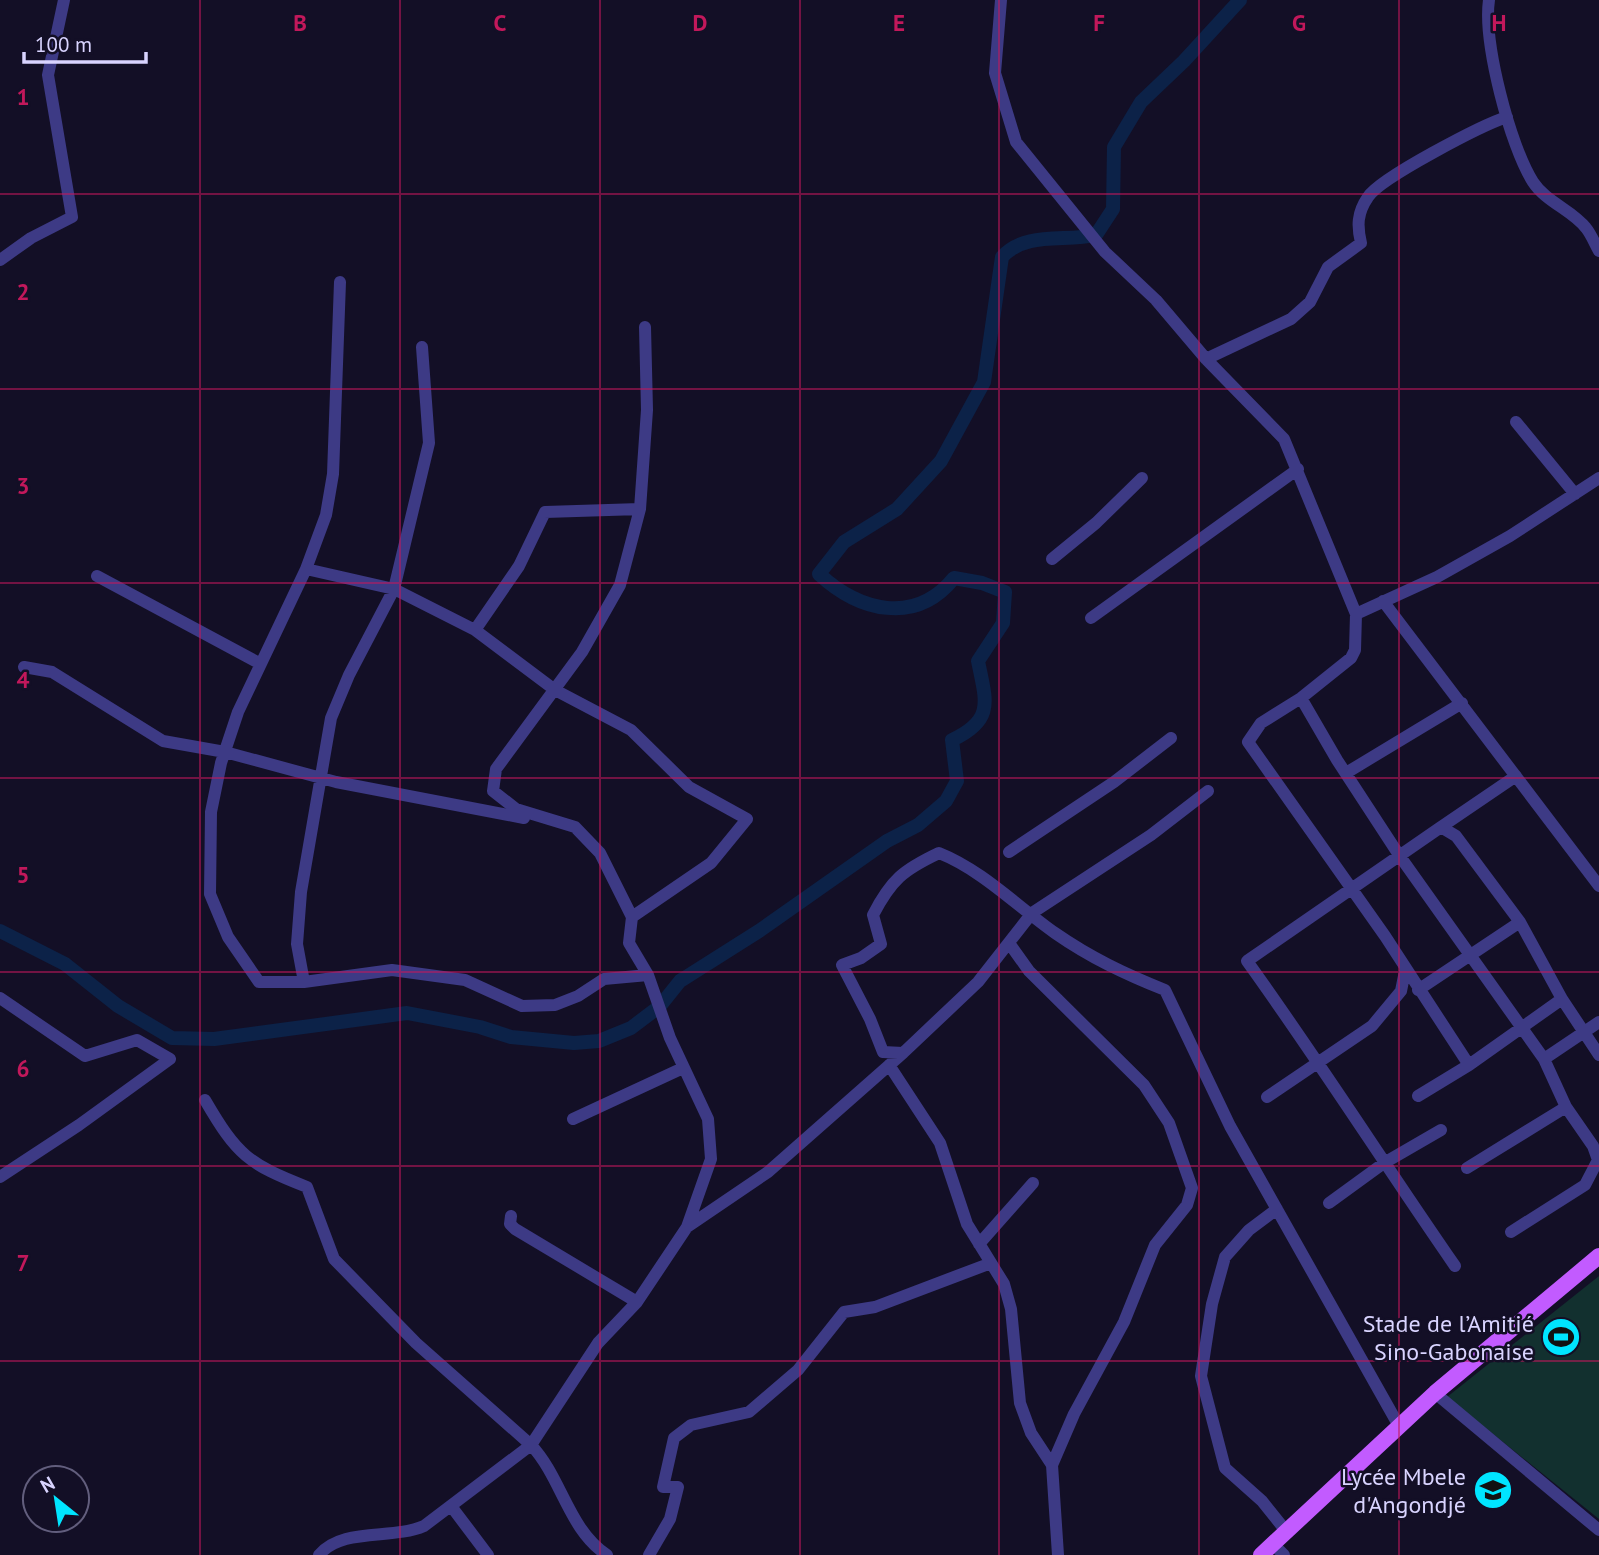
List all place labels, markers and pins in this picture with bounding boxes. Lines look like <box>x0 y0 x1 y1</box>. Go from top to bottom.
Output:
place label: Stade de l’Amitié Sino-Gabonaise <box>1363 1308 1534 1367</box>
sports icon: Stade de l’Amitié Sino-Gabonaise <box>1540 1316 1582 1358</box>
place label: Lycée Mbele d'Angondjé <box>1341 1461 1466 1520</box>
school or university icon: Lycée Mbele d'Angondjé <box>1472 1469 1514 1511</box>

